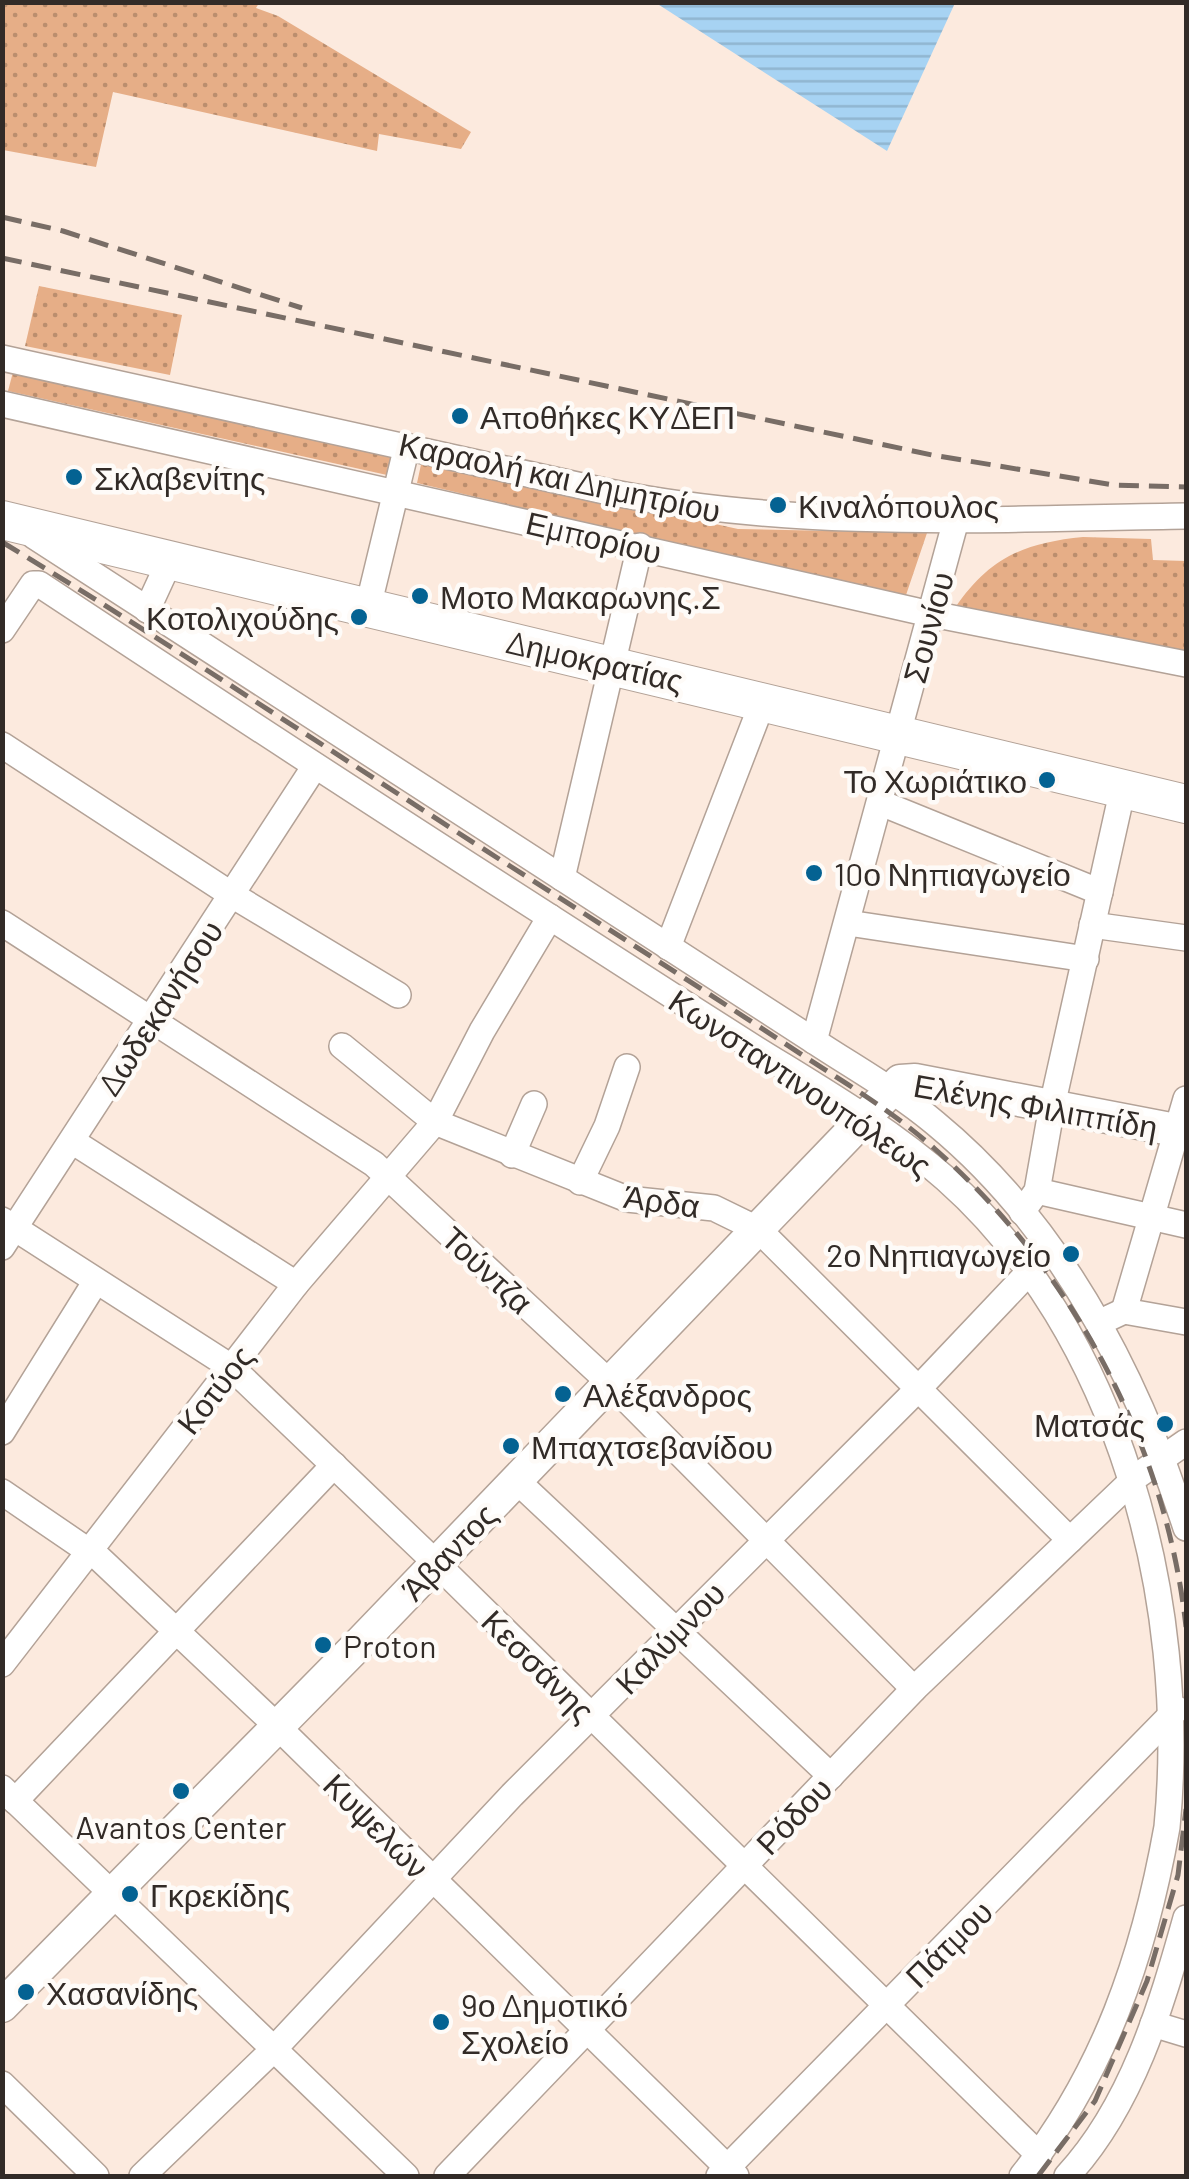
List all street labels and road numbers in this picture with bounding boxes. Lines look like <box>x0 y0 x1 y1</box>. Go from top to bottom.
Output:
street label: Καραολή και Δημητρίου <box>395 423 724 530</box>
street label: Εμπορίου <box>522 502 665 571</box>
street label: Σουνίου <box>894 567 960 687</box>
street label: Δημοκρατίας <box>503 621 687 700</box>
street label: Δωδεκανήσου <box>88 913 230 1102</box>
street label: Κωνσταντινουπόλεως <box>663 980 939 1184</box>
street label: Ελένης Φιλιππίδη <box>911 1065 1161 1146</box>
street label: Άρδα <box>622 1176 702 1225</box>
street label: Τούντζα <box>435 1218 541 1320</box>
street label: Κοτύος <box>168 1337 260 1441</box>
street label: Άβαντος <box>393 1495 504 1608</box>
street label: Καλύμνου <box>606 1573 732 1701</box>
street label: Κεσσάνης <box>474 1601 603 1730</box>
street label: Κυψελών <box>316 1765 437 1886</box>
street label: Ρόδου <box>747 1769 839 1861</box>
street label: Πάτμου <box>897 1892 999 1994</box>

